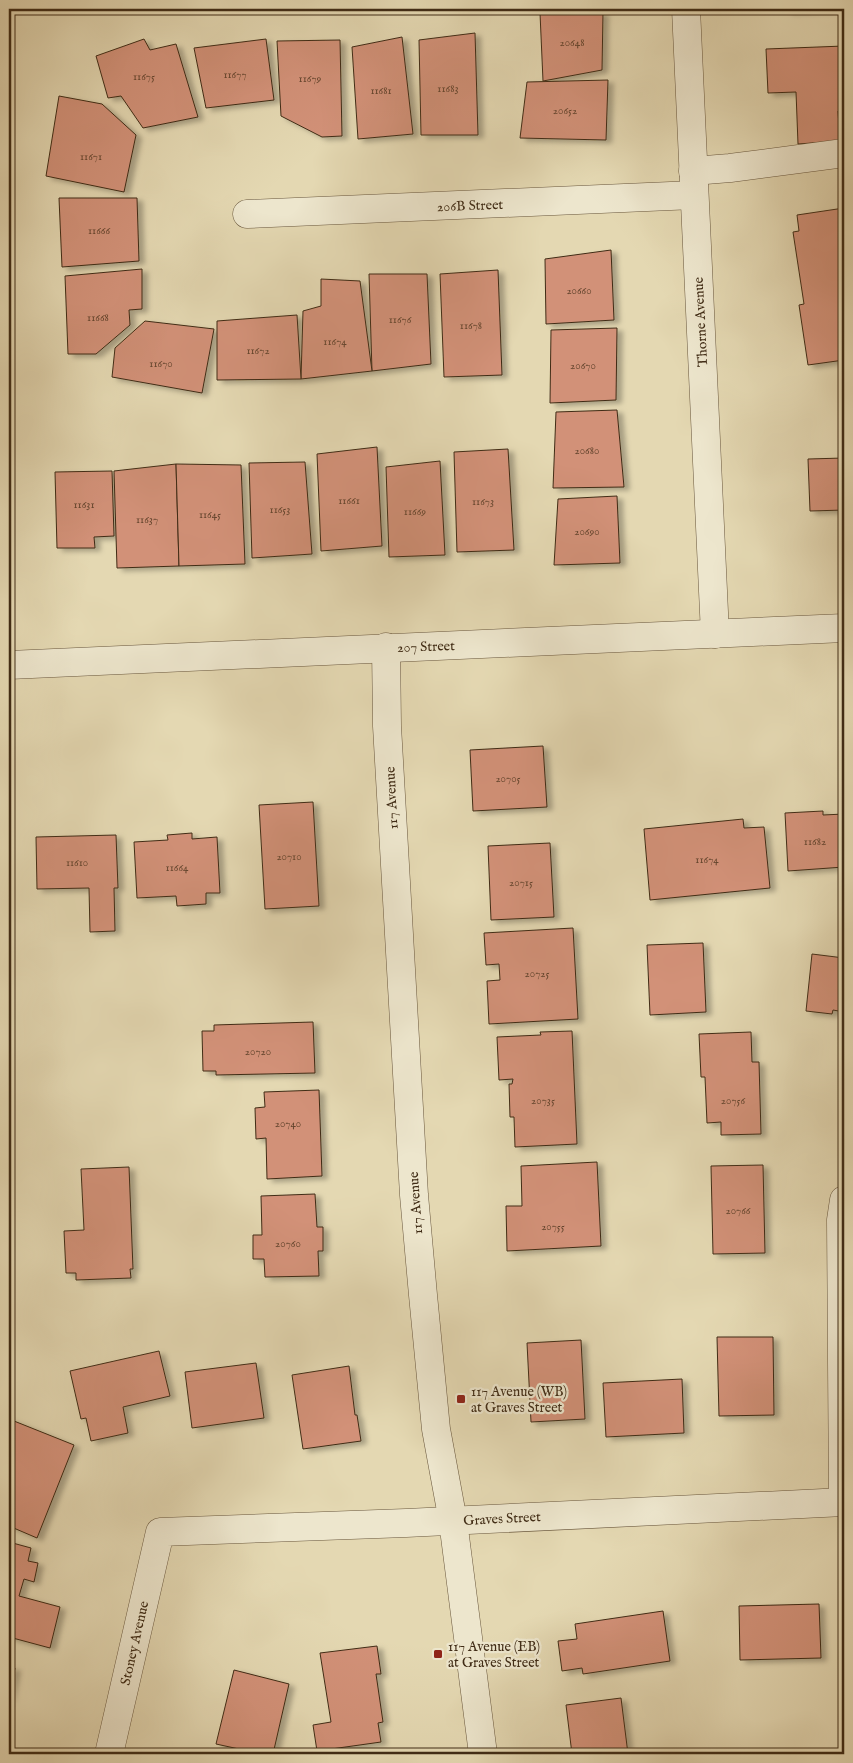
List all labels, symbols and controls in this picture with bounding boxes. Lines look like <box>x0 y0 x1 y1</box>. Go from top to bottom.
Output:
house number: 20648 <box>560 36 584 50</box>
house number: 11677 <box>223 68 247 82</box>
house number: 11675 <box>133 70 155 84</box>
house number: 11679 <box>299 72 322 86</box>
house number: 11683 <box>437 82 459 96</box>
house number: 11681 <box>370 84 392 98</box>
house number: 20652 <box>553 104 577 118</box>
house number: 11671 <box>80 150 102 164</box>
street label: 206B Street <box>437 196 504 216</box>
house number: 11666 <box>88 224 110 238</box>
street label: Thorne Avenue <box>690 276 712 367</box>
house number: 20660 <box>566 284 592 298</box>
house number: 11668 <box>87 311 109 325</box>
house number: 11676 <box>389 313 412 327</box>
house number: 11678 <box>460 319 482 333</box>
house number: 11674 <box>323 335 347 349</box>
house number: 11672 <box>246 344 270 358</box>
house number: 11670 <box>149 357 173 371</box>
house number: 20670 <box>570 359 596 373</box>
house number: 20680 <box>575 444 599 458</box>
house number: 11661 <box>338 494 360 508</box>
house number: 11673 <box>472 495 494 509</box>
house number: 11631 <box>73 498 95 512</box>
house number: 11653 <box>270 503 290 517</box>
house number: 11669 <box>404 505 426 519</box>
house number: 11645 <box>199 508 221 522</box>
house number: 11637 <box>136 513 158 527</box>
house number: 20690 <box>574 525 600 539</box>
street label: 207 Street <box>397 637 455 657</box>
street label: 117 Avenue <box>381 766 403 830</box>
house number: 20705 <box>495 772 521 786</box>
house number: 11682 <box>804 835 826 849</box>
house number: 20710 <box>276 850 302 864</box>
house number: 11674 <box>695 853 719 867</box>
house number: 11610 <box>66 856 88 870</box>
house number: 11664 <box>166 861 189 875</box>
house number: 20715 <box>509 876 533 890</box>
house number: 20725 <box>525 967 549 981</box>
house number: 20720 <box>245 1045 271 1059</box>
house number: 20735 <box>531 1094 555 1108</box>
house number: 20756 <box>721 1094 746 1108</box>
house number: 20740 <box>275 1117 301 1131</box>
street label: 117 Avenue <box>405 1170 427 1235</box>
house number: 20766 <box>726 1204 751 1218</box>
house number: 20755 <box>541 1220 565 1234</box>
house number: 20760 <box>275 1237 301 1251</box>
place label: 117 Avenue (WB) at Graves Street <box>471 1383 567 1417</box>
marker: 117 Avenue (WB) at Graves Street <box>455 1393 467 1405</box>
street label: Graves Street <box>463 1508 541 1530</box>
street label: Stoney Avenue <box>117 1599 154 1687</box>
place label: 117 Avenue (EB) at Graves Street <box>448 1638 540 1672</box>
marker: 117 Avenue (EB) at Graves Street <box>432 1648 444 1660</box>

